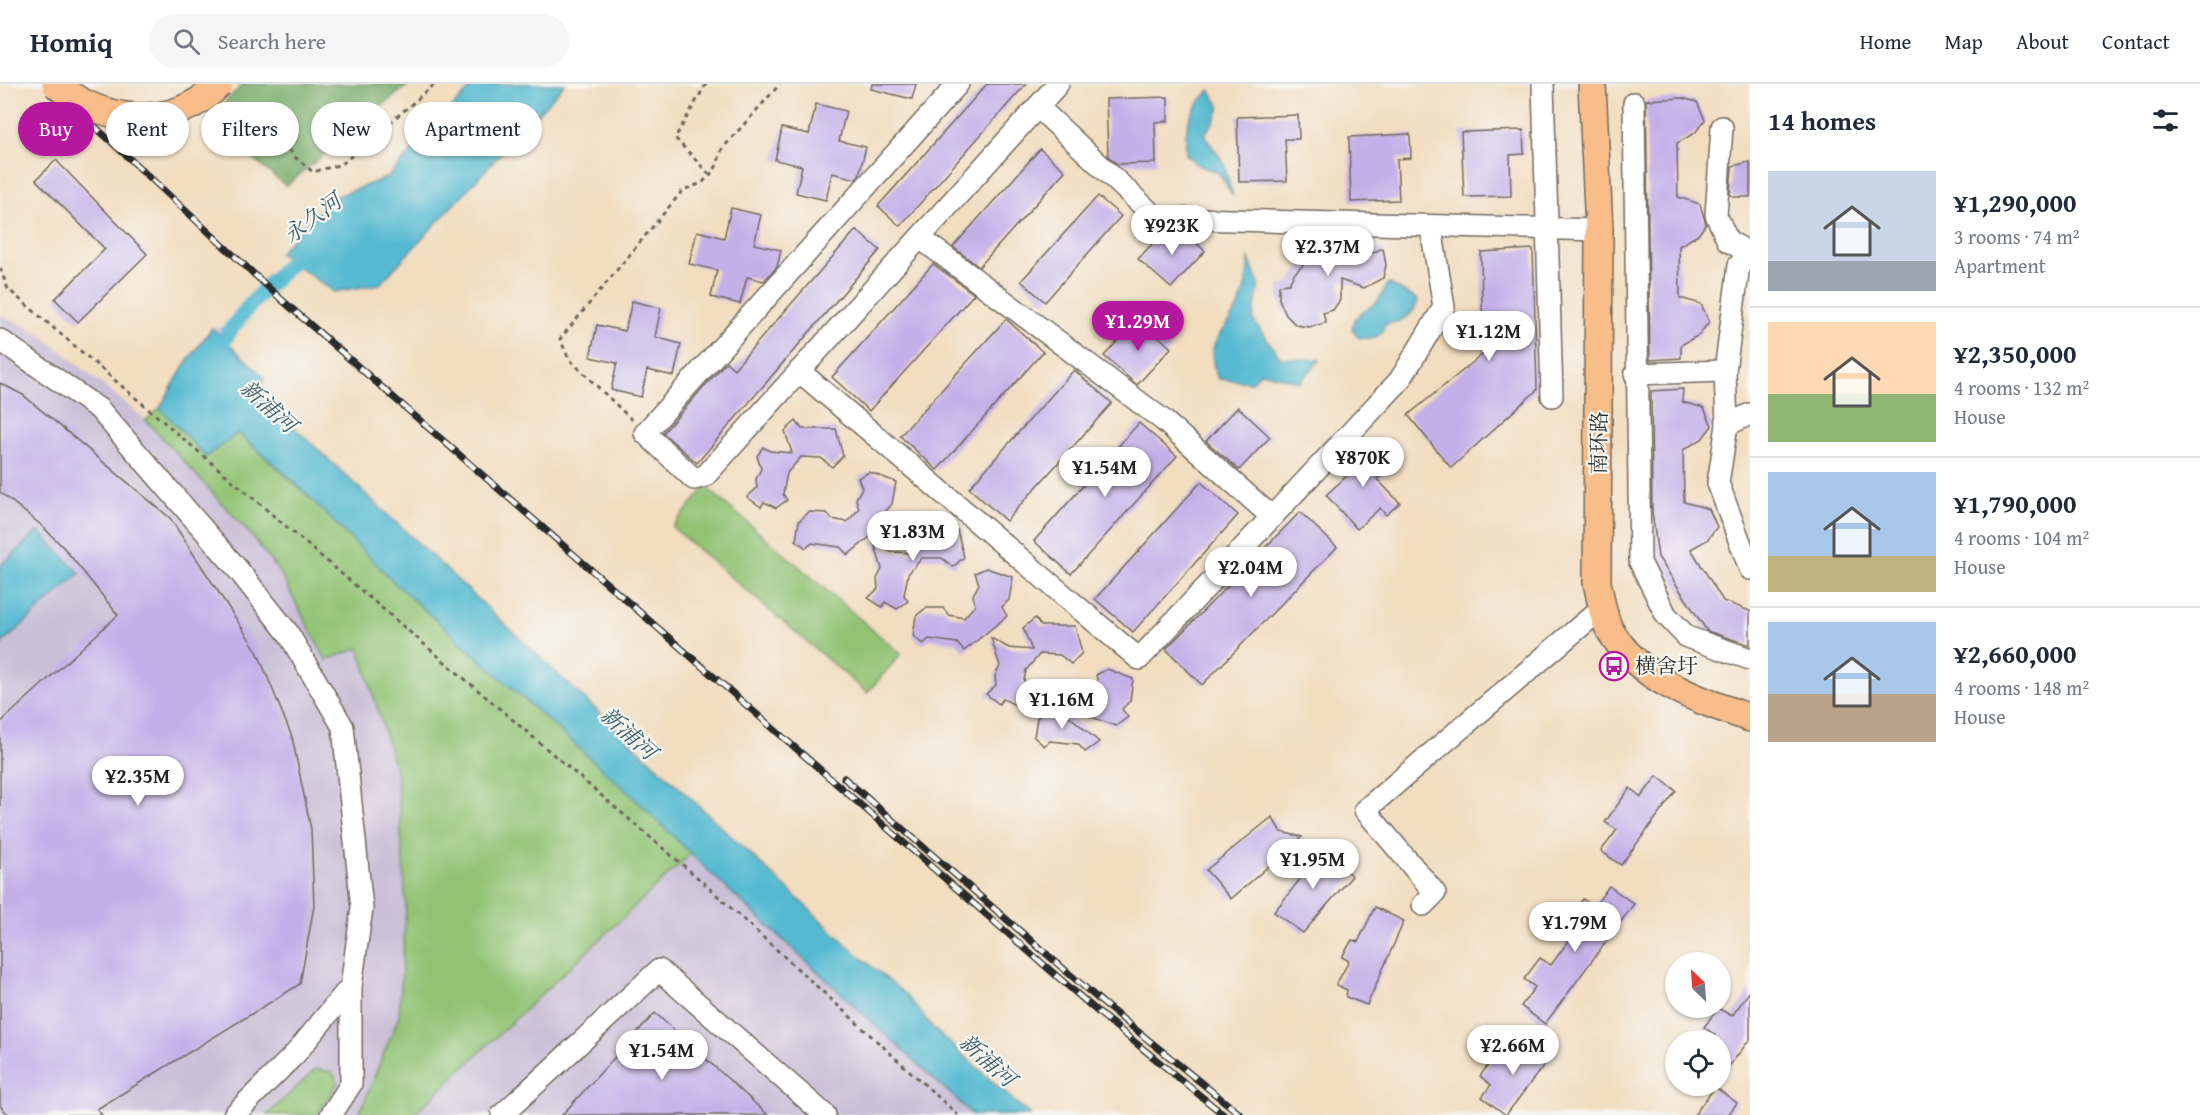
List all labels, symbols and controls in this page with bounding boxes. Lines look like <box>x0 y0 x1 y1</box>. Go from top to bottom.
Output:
search box <box>149 14 569 68</box>
text: Homiq <box>30 21 113 62</box>
icon: search <box>170 25 203 58</box>
text: Search here <box>218 25 326 57</box>
text: Home <box>1860 26 1911 57</box>
text: Map <box>1944 26 1983 57</box>
text: About <box>2016 26 2069 57</box>
text: Contact <box>2102 26 2170 57</box>
text: 14 homes <box>1768 101 1876 140</box>
chip: Buy <box>18 102 94 156</box>
chip: Rent <box>106 102 189 156</box>
chip: Filters <box>201 102 299 156</box>
chip: New <box>311 102 392 156</box>
chip: Apartment <box>404 102 542 156</box>
icon: filters <box>2149 104 2182 137</box>
water label: 永久河 <box>276 183 351 251</box>
text: ¥1,290,000 <box>1954 183 2076 222</box>
icon: home <box>1816 195 1888 267</box>
pin: ¥923K <box>1130 205 1214 256</box>
text: ¥923K <box>1145 210 1199 239</box>
text: 3 rooms · 74 m² <box>1954 222 2080 251</box>
pin: ¥2.37M <box>1279 226 1377 277</box>
text: ¥2.37M <box>1296 231 1360 260</box>
text: Apartment <box>1954 251 2046 280</box>
pin: ¥1.29M <box>1089 301 1187 352</box>
text: ¥1.29M <box>1106 306 1170 335</box>
pin: ¥1.12M <box>1440 311 1538 362</box>
text: ¥1.12M <box>1457 316 1521 345</box>
text: ¥2,350,000 <box>1954 334 2076 373</box>
icon: home <box>1816 346 1888 418</box>
water label: 新浦河 <box>234 372 307 443</box>
text: 4 rooms · 132 m² <box>1954 373 2089 402</box>
text: House <box>1954 402 2006 431</box>
street label: 南环路 <box>1582 411 1615 475</box>
pin: ¥870K <box>1321 437 1405 488</box>
text: ¥870K <box>1336 442 1390 471</box>
pin: ¥1.54M <box>1056 447 1154 498</box>
text: ¥1.54M <box>1073 452 1137 481</box>
text: ¥1,790,000 <box>1954 484 2076 523</box>
icon: home <box>1816 496 1888 568</box>
pin: ¥1.83M <box>864 511 962 562</box>
text: ¥1.83M <box>881 516 945 545</box>
text: 4 rooms · 104 m² <box>1954 523 2089 552</box>
pin: ¥2.04M <box>1202 547 1300 598</box>
text: ¥2.04M <box>1219 552 1283 581</box>
text: House <box>1954 552 2006 581</box>
text: ¥2,660,000 <box>1954 634 2076 673</box>
icon: home <box>1816 646 1888 718</box>
bus stop icon: 横舍圩 <box>1598 650 1630 682</box>
place label: 横舍圩 <box>1635 650 1698 681</box>
text: 4 rooms · 148 m² <box>1954 673 2089 702</box>
pin: ¥1.16M <box>1013 679 1111 730</box>
text: ¥1.16M <box>1030 684 1094 713</box>
water label: 新浦河 <box>594 699 667 770</box>
text: House <box>1954 702 2006 731</box>
pin: ¥2.35M <box>89 756 187 807</box>
text: ¥2.35M <box>106 761 170 790</box>
pin: ¥1.95M <box>1264 839 1362 890</box>
text: ¥1.95M <box>1281 844 1345 873</box>
pin: ¥1.79M <box>1526 902 1624 953</box>
text: ¥1.79M <box>1543 907 1607 936</box>
north arrow <box>1665 952 1731 1018</box>
map controls <box>1665 952 1731 1096</box>
pin: ¥2.66M <box>1464 1025 1562 1076</box>
water label: 新浦河 <box>953 1026 1026 1097</box>
pin: ¥1.54M <box>613 1030 711 1081</box>
text: ¥2.66M <box>1481 1030 1545 1059</box>
button: locate <box>1665 1030 1731 1096</box>
text: ¥1.54M <box>630 1035 694 1064</box>

